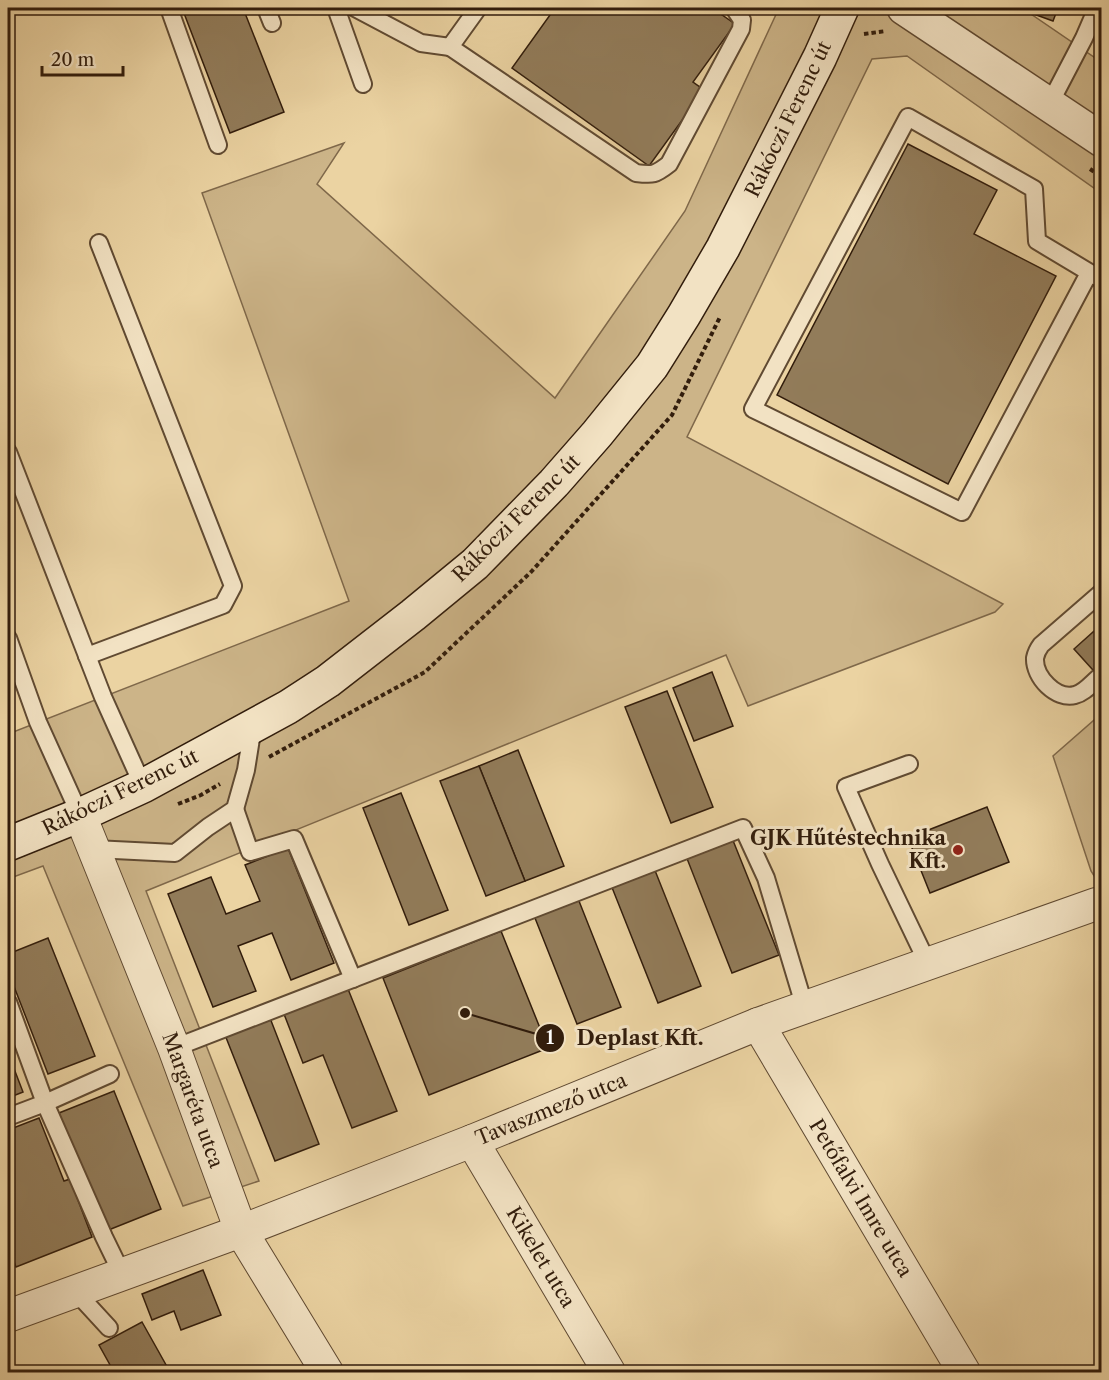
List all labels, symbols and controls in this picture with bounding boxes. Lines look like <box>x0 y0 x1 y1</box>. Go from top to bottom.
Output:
street label: Rákóczi Ferenc út <box>740 37 836 201</box>
scale bar <box>42 39 123 77</box>
text: 20 m <box>51 49 95 71</box>
street label: Rákóczi Ferenc út <box>447 449 585 587</box>
street label: Rákóczi Ferenc út <box>38 744 202 840</box>
place label: GJK Hűtéstechnika Kft. <box>750 826 946 873</box>
marker: GJK Hűtéstechnika Kft. <box>951 843 965 857</box>
callout: Deplast Kft. <box>535 1018 716 1057</box>
text: Deplast Kft. <box>576 1025 704 1050</box>
text: 1 <box>546 1027 554 1049</box>
street label: Margaréta utca <box>157 1029 229 1171</box>
street label: Tavaszmező utca <box>472 1068 631 1150</box>
street label: Petőfalvi Imre utca <box>804 1115 918 1282</box>
street label: Kikelet utca <box>501 1202 581 1312</box>

